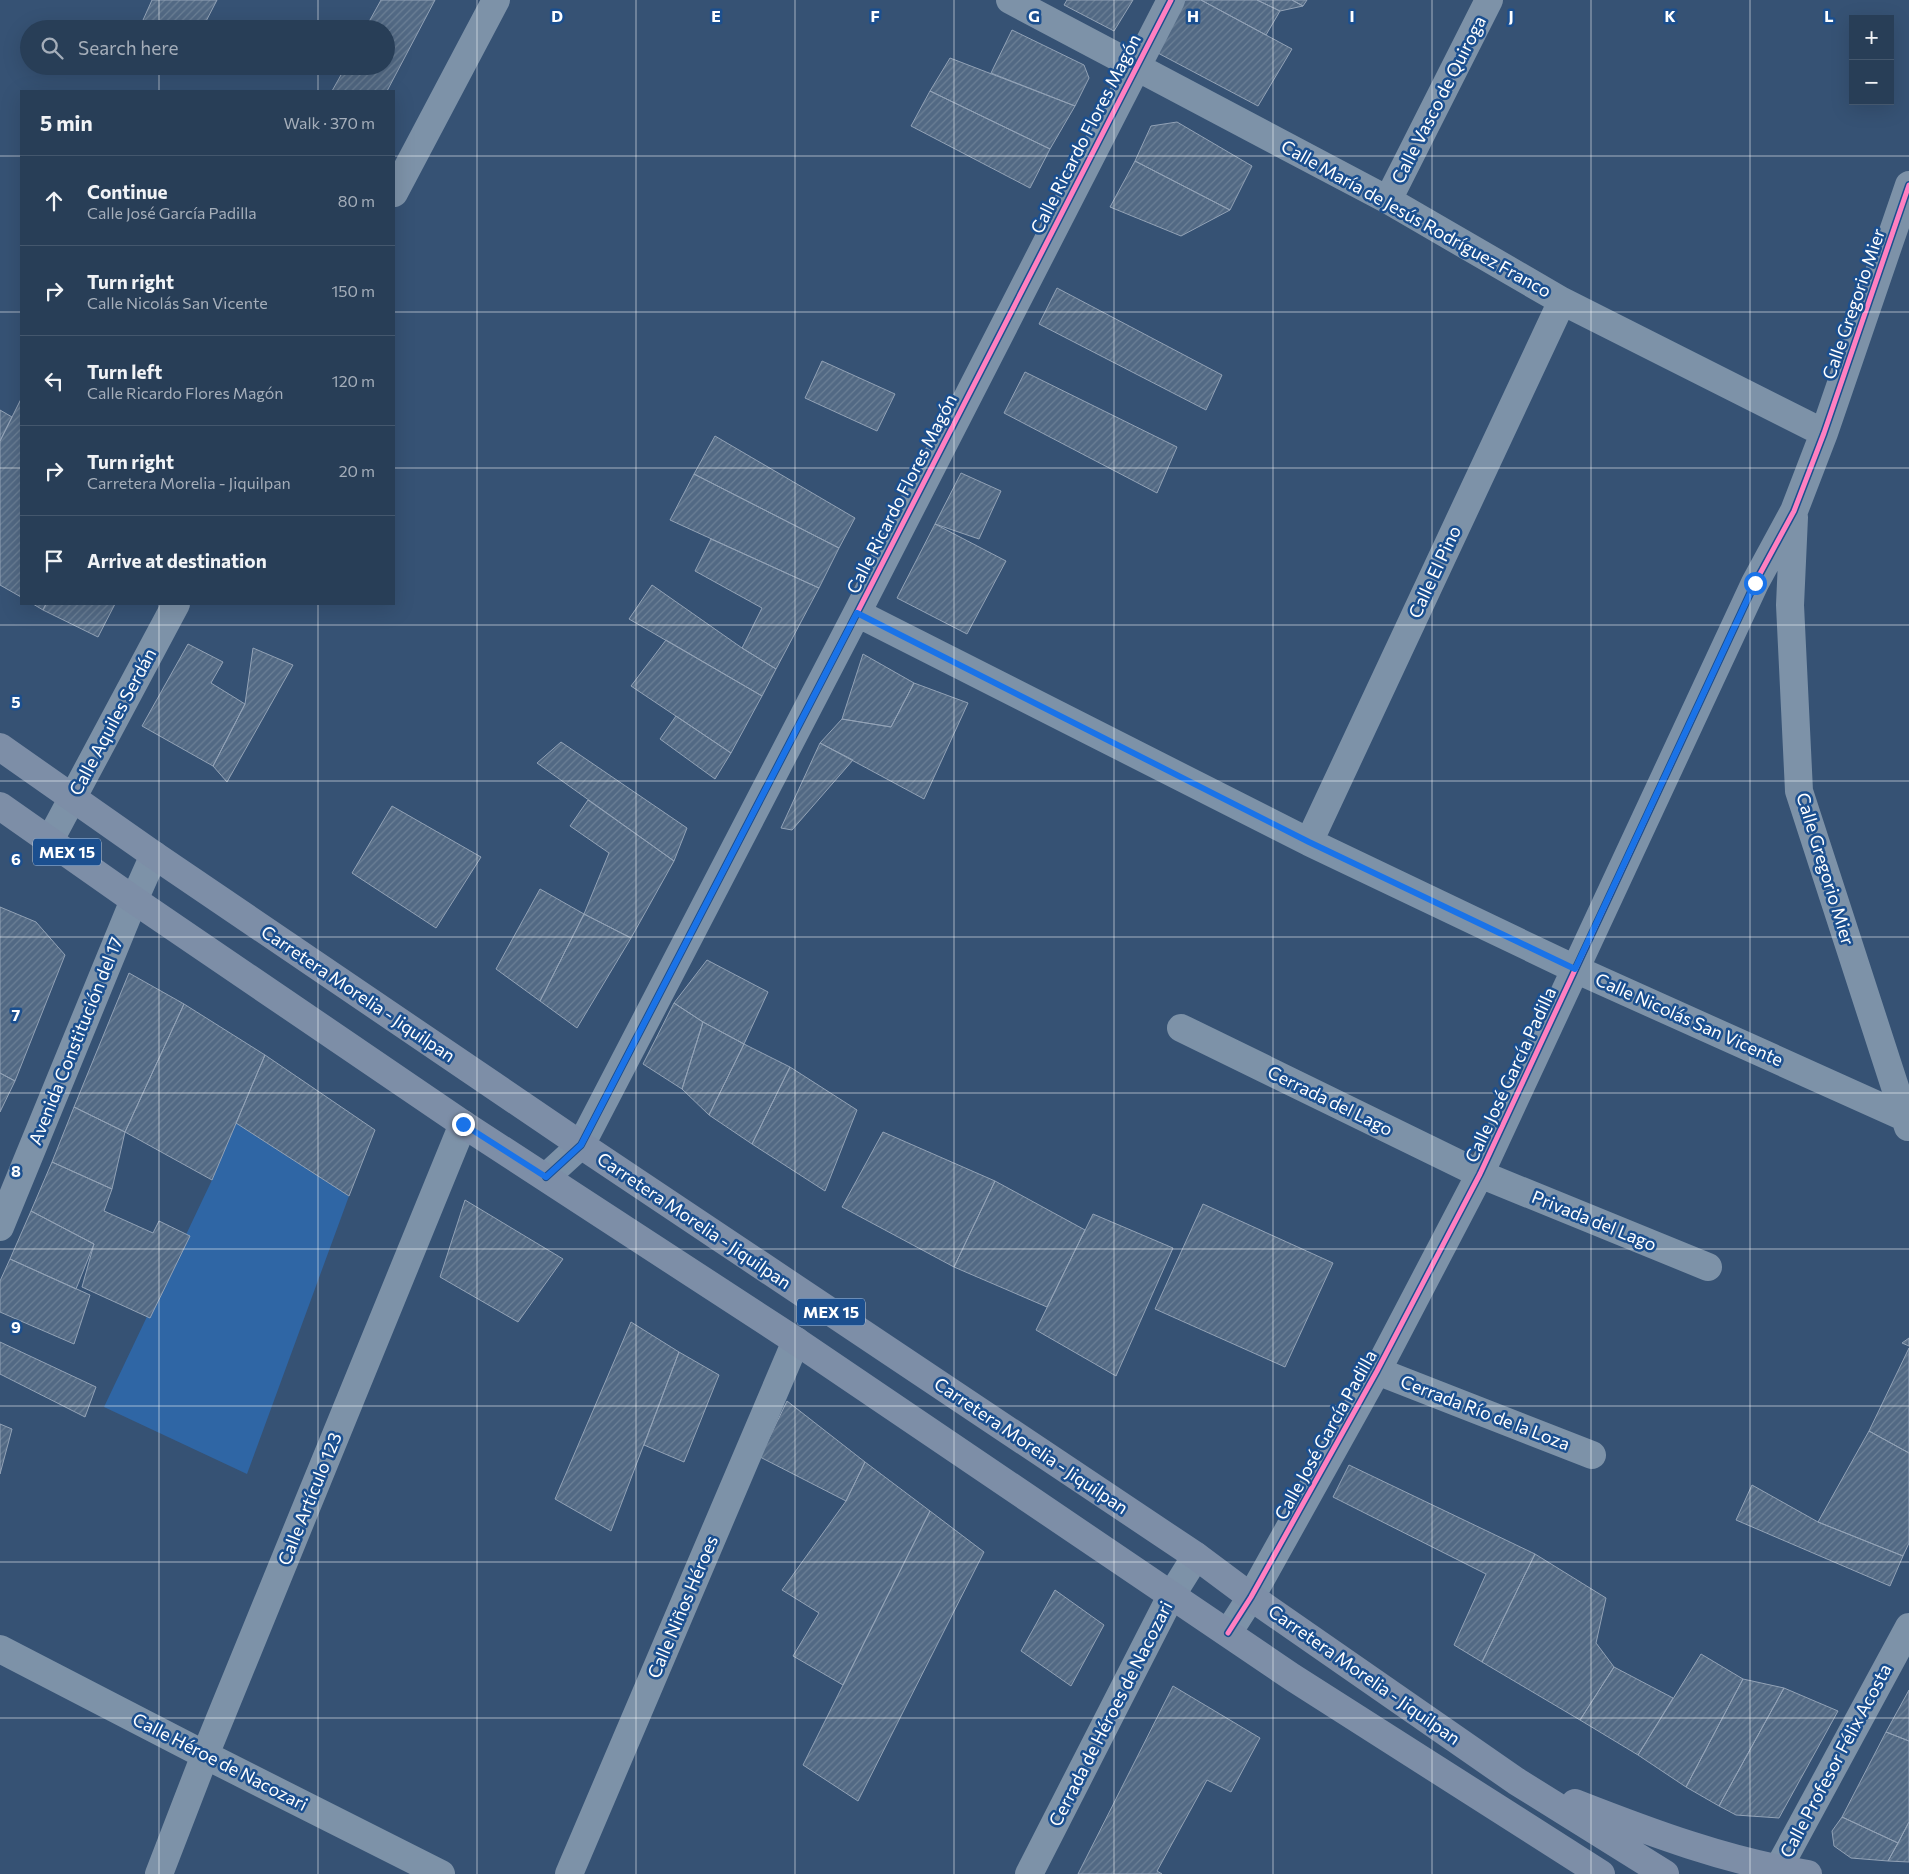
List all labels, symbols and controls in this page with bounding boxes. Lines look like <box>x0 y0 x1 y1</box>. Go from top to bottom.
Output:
text: D <box>551 6 563 25</box>
text: E <box>711 6 721 25</box>
text: F <box>870 6 880 25</box>
text: G <box>1028 6 1040 25</box>
text: H <box>1187 6 1199 25</box>
text: I <box>1349 6 1355 25</box>
text: J <box>1508 6 1514 25</box>
text: K <box>1664 6 1676 25</box>
text: L <box>1824 6 1834 25</box>
street label: Calle Vasco de Quiroga <box>1386 12 1490 187</box>
map controls <box>1849 15 1894 105</box>
button: + <box>1849 15 1894 60</box>
search box <box>20 20 395 75</box>
street label: Calle Ricardo Flores Magón <box>1025 30 1145 237</box>
icon: search <box>38 34 66 62</box>
text: Search here <box>78 36 178 59</box>
button: − <box>1849 60 1894 105</box>
text: 5 min <box>40 110 93 135</box>
text: Walk · 370 m <box>284 113 375 132</box>
street label: Calle María de Jesús Rodríguez Franco <box>1278 134 1555 302</box>
text: Continue <box>87 180 167 203</box>
icon: ahead <box>40 187 68 215</box>
text: 80 m <box>338 191 375 210</box>
text: Calle José García Padilla <box>87 203 257 222</box>
street label: Calle Gregorio Mier <box>1817 225 1889 382</box>
text: Turn right <box>87 270 174 293</box>
icon: right <box>40 277 68 305</box>
text: 150 m <box>332 281 375 300</box>
text: Calle Nicolás San Vicente <box>87 293 268 312</box>
text: Turn left <box>87 360 162 383</box>
icon: left <box>40 367 68 395</box>
text: 120 m <box>332 371 375 390</box>
text: Calle Ricardo Flores Magón <box>87 383 284 402</box>
street label: Calle Ricardo Flores Magón <box>841 390 961 597</box>
text: Turn right <box>87 450 174 473</box>
icon: right <box>40 457 68 485</box>
text: 20 m <box>339 461 375 480</box>
text: Carretera Morelia - Jiquilpan <box>87 473 291 492</box>
street label: Calle El Pino <box>1403 522 1465 621</box>
icon: arrive <box>40 547 68 575</box>
text: Arrive at destination <box>87 549 267 572</box>
route start <box>1744 572 1767 595</box>
street label: Calle Aquiles Serdán <box>64 644 160 799</box>
text: 5 <box>11 692 21 711</box>
street label: Calle Gregorio Mier <box>1792 790 1860 948</box>
road number: MEX 15 <box>33 839 101 866</box>
text: 6 <box>11 849 21 868</box>
street label: Carretera Morelia - Jiquilpan <box>257 920 460 1066</box>
street label: Avenida Constitución del 17 <box>23 933 127 1148</box>
street label: Calle Nicolás San Vicente <box>1592 968 1787 1071</box>
street label: Calle José García Padilla <box>1460 983 1560 1166</box>
text: 7 <box>12 1005 21 1024</box>
street label: Cerrada del Lago <box>1264 1060 1397 1140</box>
route end <box>452 1113 475 1136</box>
street label: Carretera Morelia - Jiquilpan <box>593 1147 796 1293</box>
text: 8 <box>11 1161 21 1180</box>
street label: Privada del Lago <box>1529 1185 1660 1255</box>
road number: MEX 15 <box>797 1298 865 1325</box>
text: 9 <box>11 1317 21 1336</box>
street label: Calle José García Padilla <box>1269 1346 1381 1523</box>
street label: Cerrada Río de la Loza <box>1398 1370 1573 1455</box>
street label: Carretera Morelia - Jiquilpan <box>930 1372 1133 1518</box>
street label: Calle Artículo 123 <box>272 1429 346 1568</box>
street label: Calle Niños Héroes <box>642 1532 722 1681</box>
street label: Cerrada de Héroes de Nacozari <box>1044 1597 1177 1830</box>
street label: Carretera Morelia - Jiquilpan <box>1264 1599 1465 1749</box>
street label: Calle Profesor Félix Acosta <box>1775 1660 1896 1861</box>
street label: Calle Héroe de Nacozari <box>129 1707 312 1815</box>

